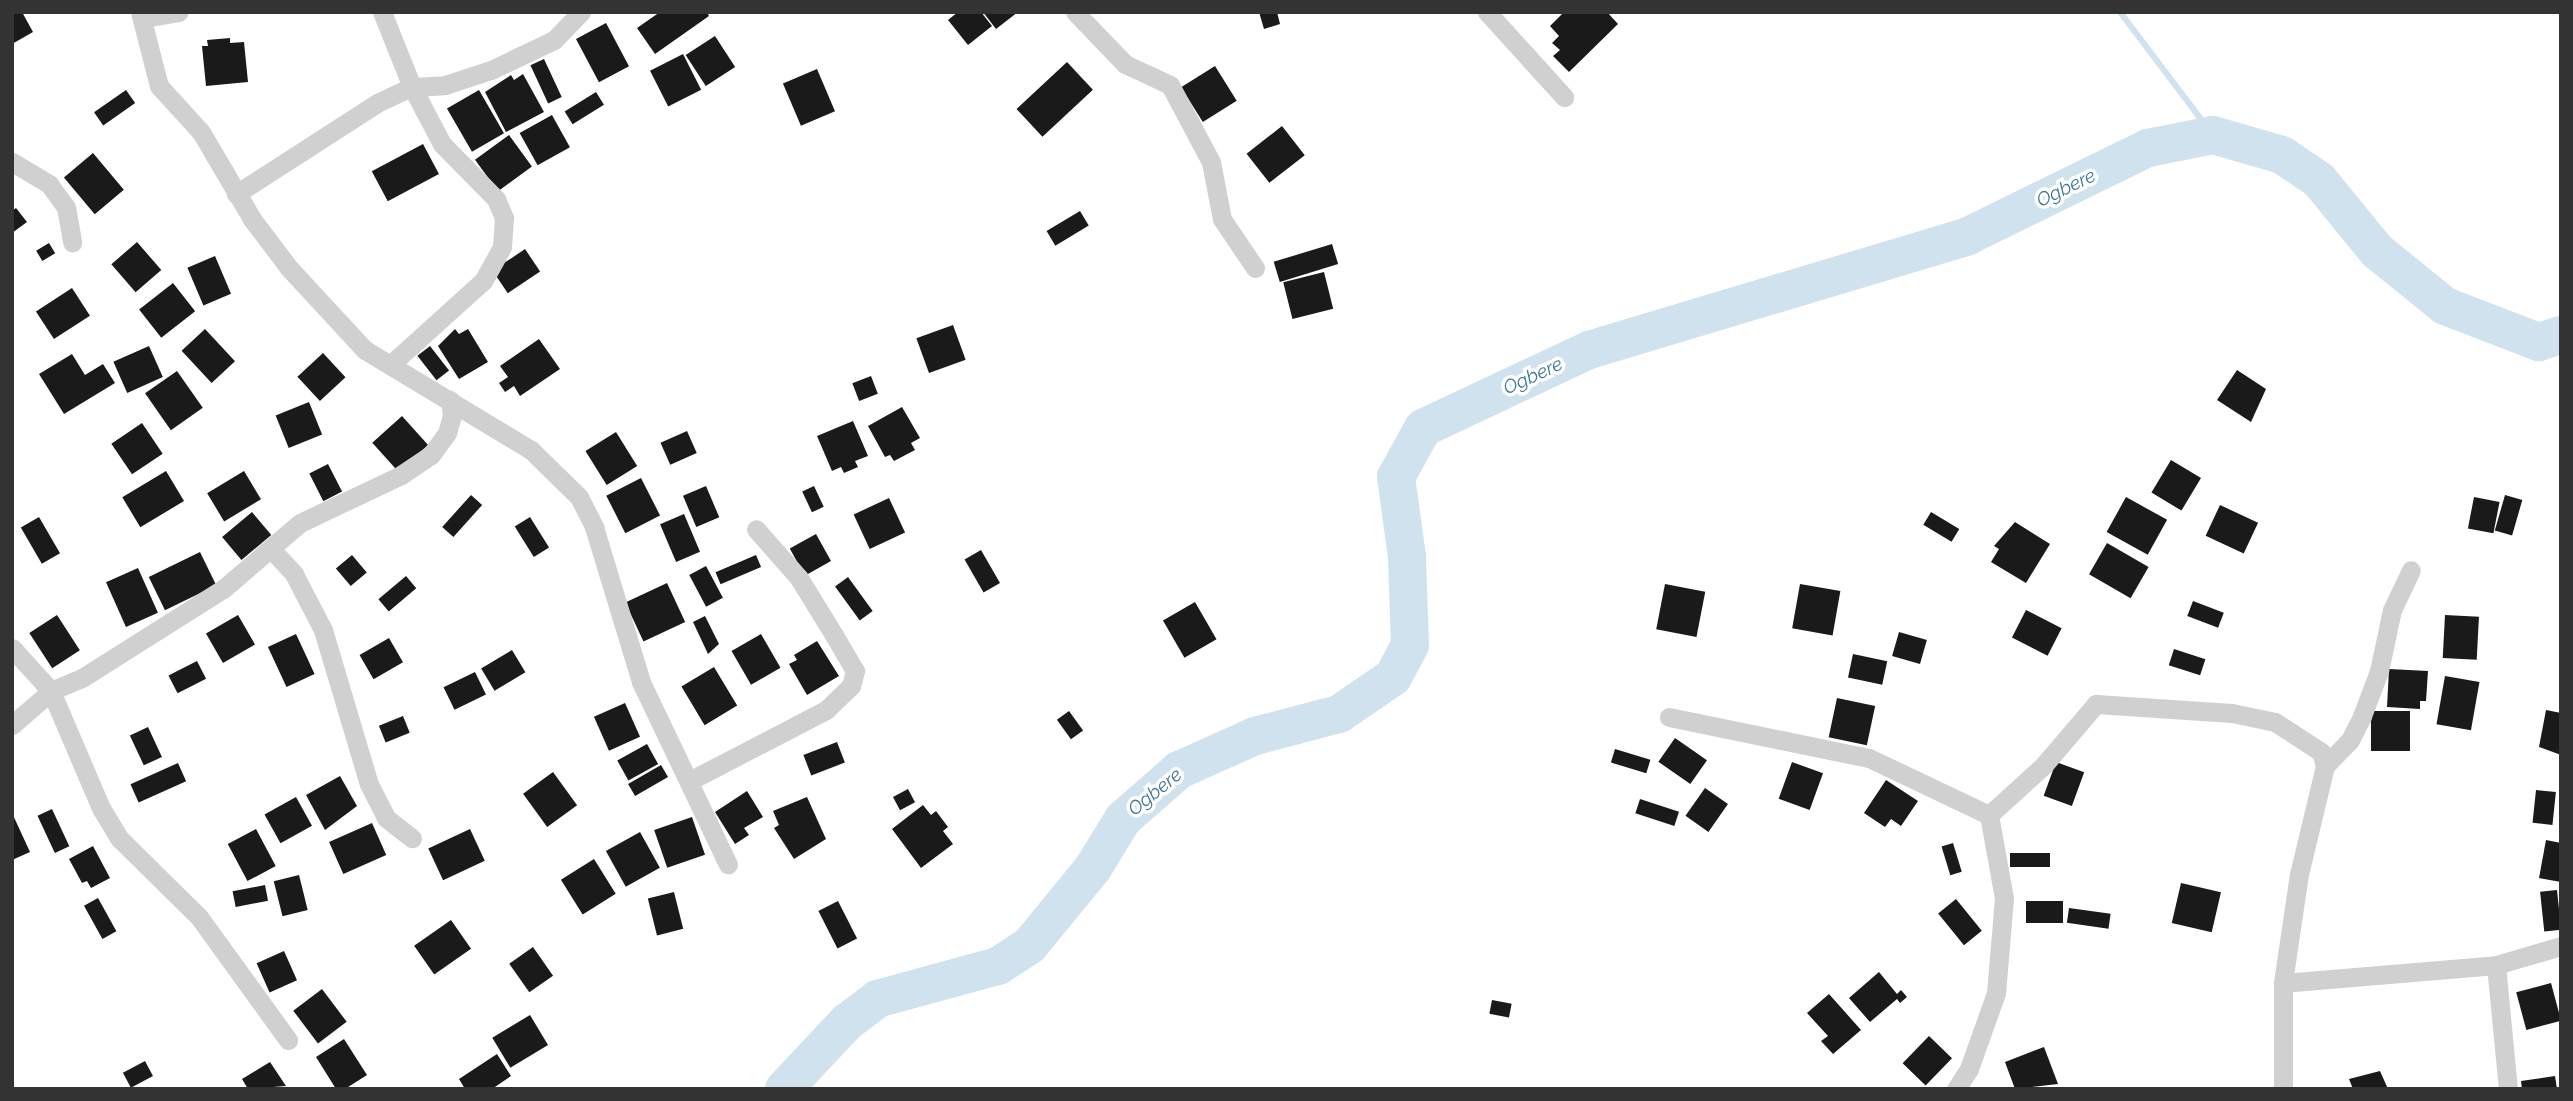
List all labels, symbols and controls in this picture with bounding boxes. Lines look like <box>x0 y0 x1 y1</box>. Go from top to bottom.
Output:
water label: Ogbere <box>2033 164 2099 212</box>
water label: Ogbere <box>1500 352 1566 400</box>
water label: Ogbere <box>1123 763 1187 821</box>

